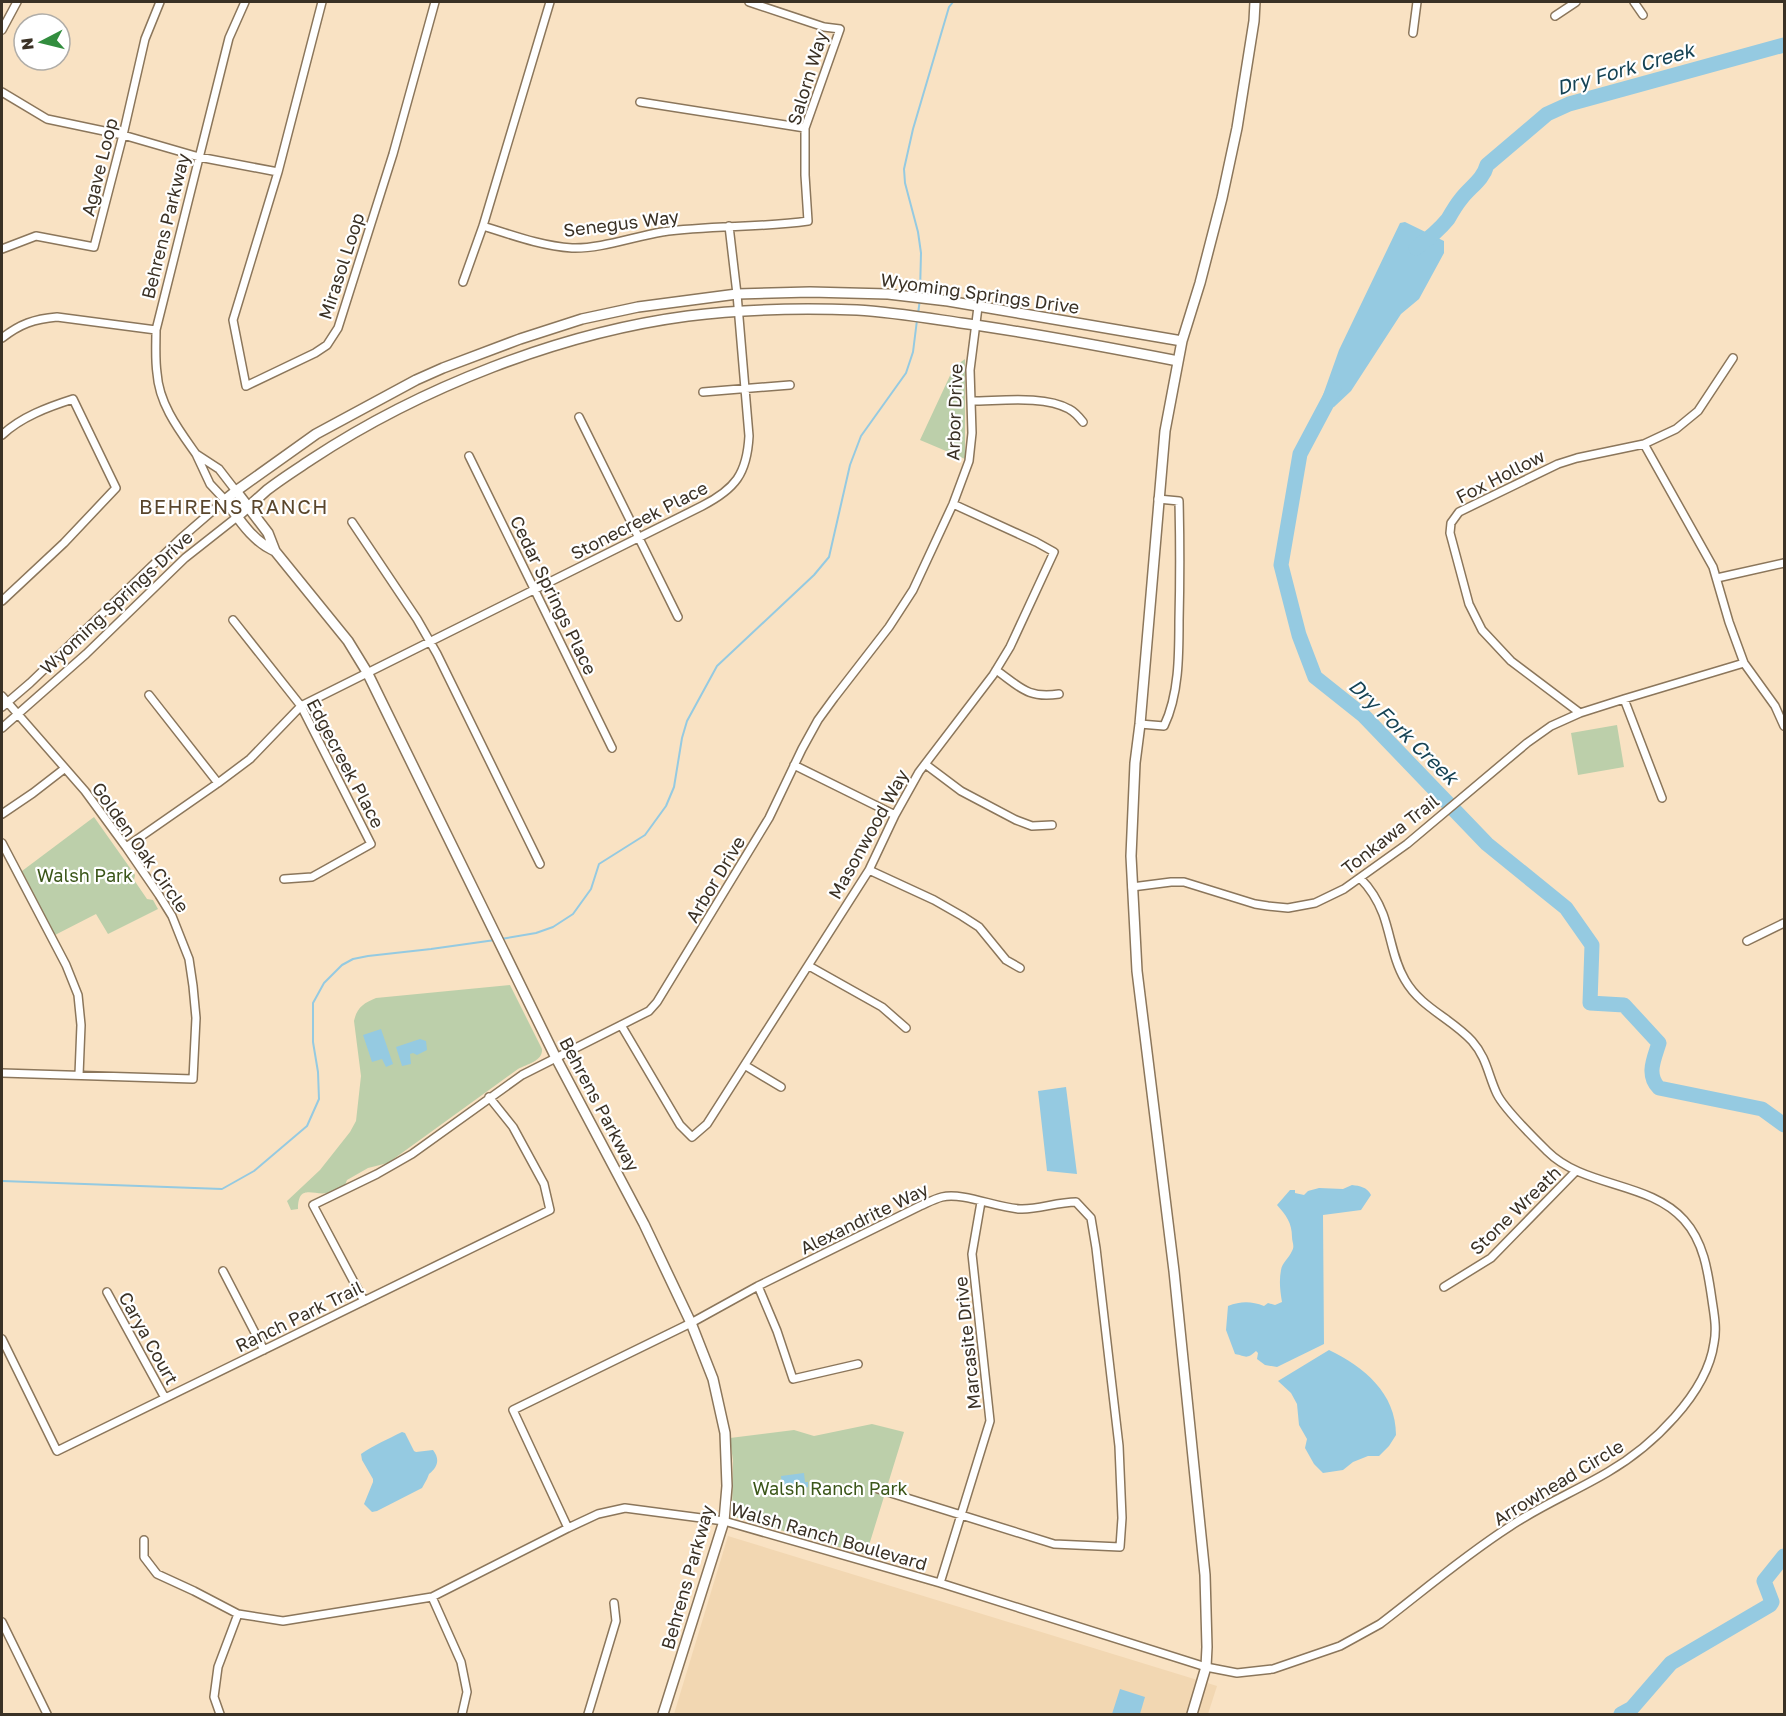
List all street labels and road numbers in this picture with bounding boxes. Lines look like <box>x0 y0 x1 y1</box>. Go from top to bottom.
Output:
street label: Salorn Way <box>782 28 832 128</box>
street label: Agave Loop <box>76 116 122 218</box>
street label: Behrens Parkway <box>136 151 194 301</box>
street label: Senegus Way <box>562 205 680 241</box>
street label: Mirasol Loop <box>313 210 369 322</box>
street label: Wyoming Springs Drive <box>879 268 1081 318</box>
street label: Arbor Drive <box>941 363 967 461</box>
street label: Fox Hollow <box>1452 444 1548 508</box>
street label: Stonecreek Place <box>567 476 711 564</box>
street label: Cedar Springs Place <box>506 512 602 678</box>
street label: Wyoming Springs Drive <box>35 526 197 678</box>
street label: Edgecreek Place <box>303 694 389 832</box>
street label: Masonwood Way <box>823 765 913 903</box>
street label: Golden Oak Circle <box>88 778 194 916</box>
street label: Tonkawa Trail <box>1337 789 1443 879</box>
street label: Arbor Drive <box>681 832 749 926</box>
street label: Behrens Parkway <box>555 1033 645 1175</box>
street label: Stone Wreath <box>1465 1161 1565 1259</box>
street label: Alexandrite Way <box>796 1177 932 1259</box>
street label: Ranch Park Trail <box>232 1275 367 1356</box>
street label: Marcasite Drive <box>949 1275 985 1411</box>
street label: Carya Court <box>114 1288 184 1388</box>
street label: Arrowhead Circle <box>1489 1434 1627 1530</box>
street label: Walsh Ranch Boulevard <box>728 1497 930 1575</box>
street label: Behrens Parkway <box>656 1502 718 1652</box>

